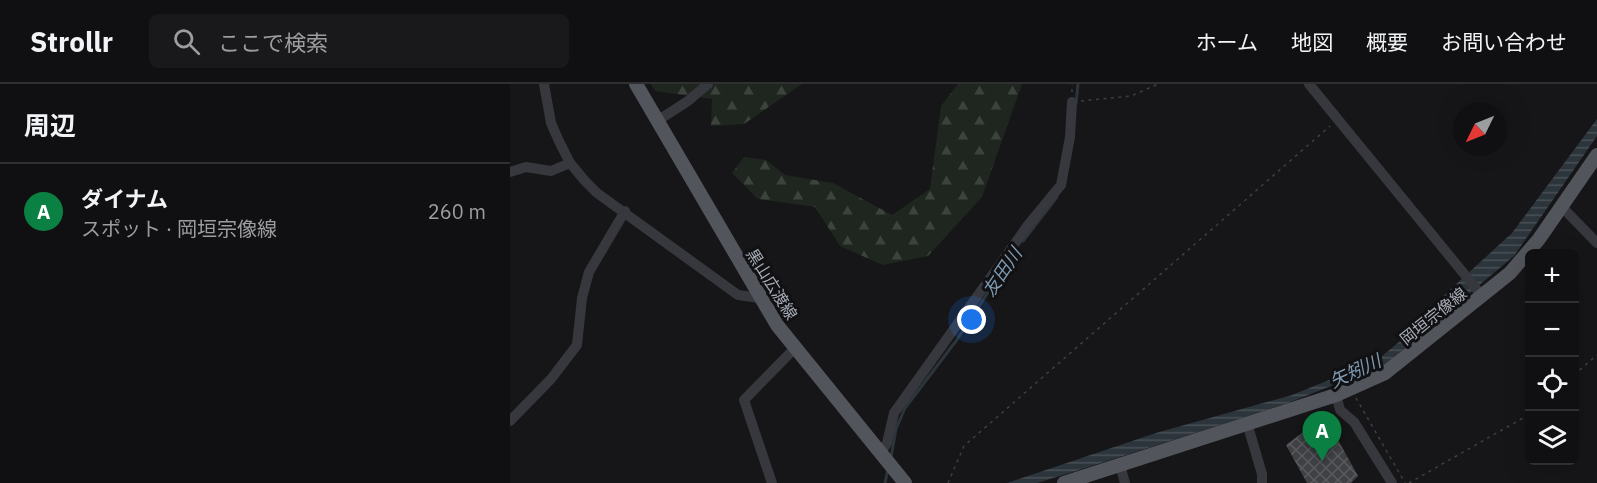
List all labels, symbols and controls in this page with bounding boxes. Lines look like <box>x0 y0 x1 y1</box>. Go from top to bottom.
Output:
search box <box>149 14 569 68</box>
text: Strollr <box>30 23 113 60</box>
icon: search <box>170 25 203 58</box>
text: ここで検索 <box>218 28 328 57</box>
text: ホーム <box>1196 28 1258 56</box>
text: 地図 <box>1291 28 1333 56</box>
text: 概要 <box>1366 28 1408 56</box>
text: お問い合わせ <box>1441 28 1567 56</box>
north arrow <box>1453 102 1507 156</box>
text: 周辺 <box>24 108 76 142</box>
text: ダイナム <box>81 184 168 213</box>
text: A <box>37 198 50 225</box>
text: 260 m <box>428 198 486 225</box>
text: スポット · 岡垣宗像線 <box>81 215 277 242</box>
water label: 友田川 <box>977 242 1028 301</box>
street label: 黒山広渡線 <box>742 245 802 323</box>
map controls <box>1525 249 1579 465</box>
button: + <box>1525 249 1579 303</box>
street label: 岡垣宗像線 <box>1396 283 1470 349</box>
button: − <box>1525 303 1579 357</box>
your location <box>957 305 986 334</box>
water label: 矢矧川 <box>1326 348 1386 393</box>
button: locate <box>1525 357 1579 411</box>
button: layers <box>1525 411 1579 465</box>
pin: A <box>1302 412 1342 461</box>

